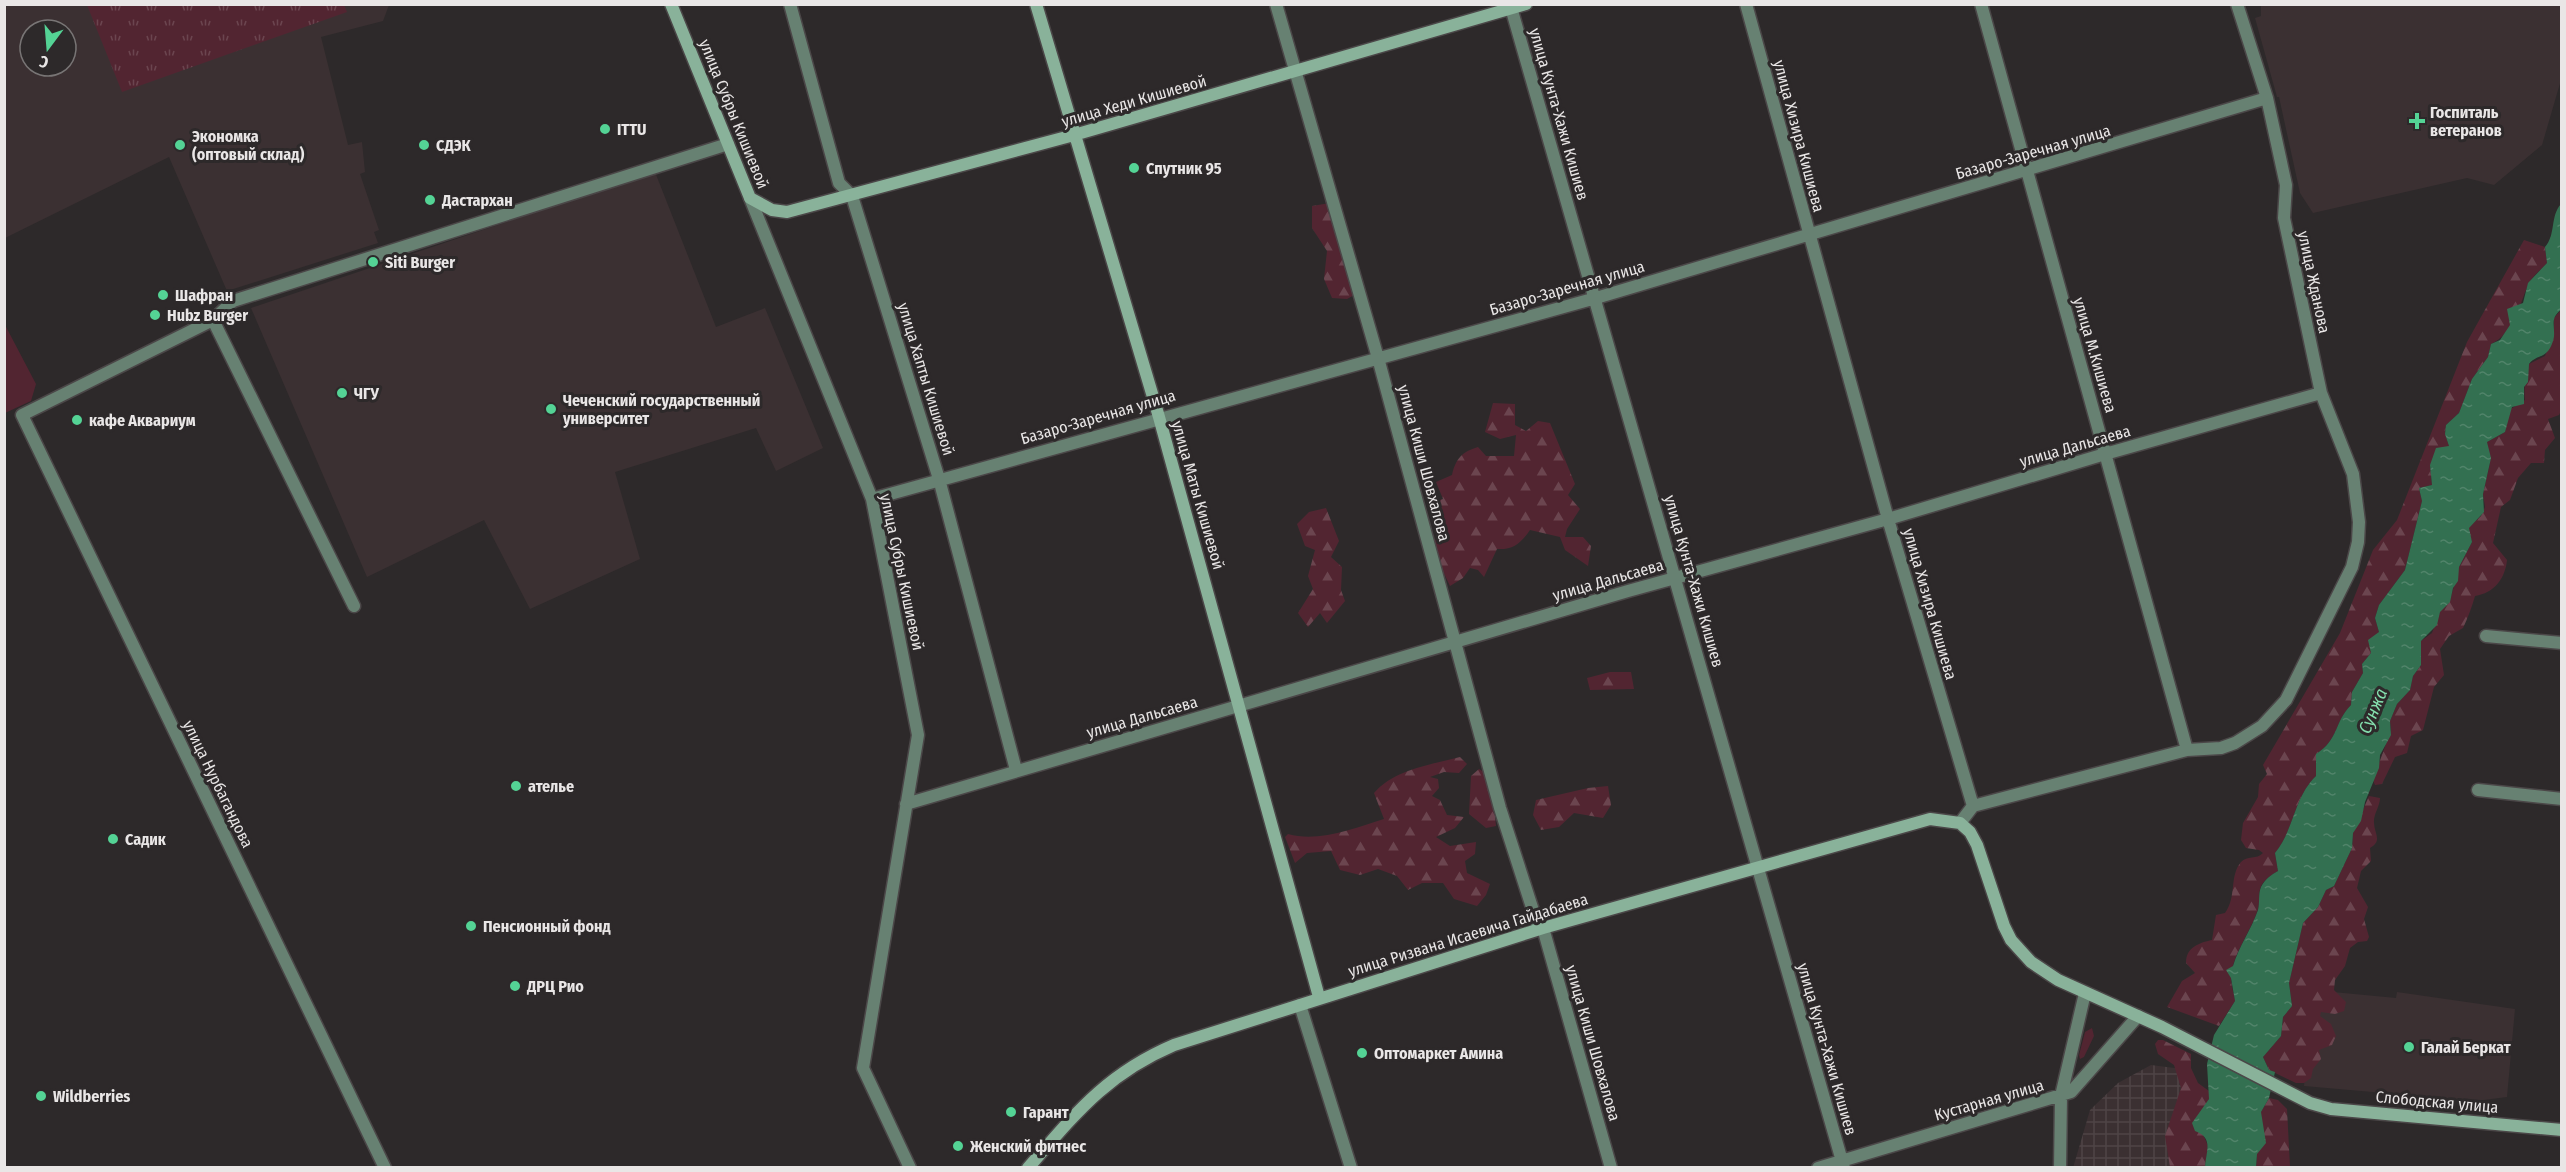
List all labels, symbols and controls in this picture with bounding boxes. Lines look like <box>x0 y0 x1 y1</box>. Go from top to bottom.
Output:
north arrow <box>18 18 78 78</box>
street label: улица Кунта-Хажи Кишиев <box>1525 26 1593 202</box>
street label: улица Субры Кишиевой <box>695 36 773 192</box>
text: С <box>37 51 51 72</box>
street label: улица Хизира Кишиева <box>1770 58 1828 214</box>
street label: улица Хеди Кишиевой <box>1059 71 1209 131</box>
place label: Госпиталь ветеранов <box>2430 103 2502 140</box>
marker: Госпиталь ветеранов <box>2408 112 2426 130</box>
place label: ITTU <box>617 120 646 139</box>
street label: Базаро-Заречная улица <box>1953 121 2113 183</box>
marker: ITTU <box>598 122 612 136</box>
place label: Экономка (оптовый склад) <box>192 127 304 164</box>
place label: СДЭК <box>436 136 472 155</box>
marker: Экономка (оптовый склад) <box>173 138 187 152</box>
marker: СДЭК <box>417 138 431 152</box>
place label: Спутник 95 <box>1146 159 1222 178</box>
marker: Спутник 95 <box>1127 161 1141 175</box>
place label: Дастархан <box>441 191 513 210</box>
marker: Дастархан <box>423 193 437 207</box>
street label: улица Жданова <box>2294 229 2334 335</box>
place label: Siti Burger <box>385 253 455 272</box>
marker: Siti Burger <box>366 255 380 269</box>
street label: Базаро-Заречная улица <box>1487 257 1647 319</box>
place label: Шафран <box>175 286 233 305</box>
marker: Шафран <box>156 288 170 302</box>
street label: улица М.Кишиева <box>2069 295 2121 415</box>
street label: улица Хапты Кишиевой <box>894 300 958 458</box>
place label: Hubz Burger <box>167 306 248 325</box>
marker: Hubz Burger <box>148 308 162 322</box>
street label: улица Киши Шовхалова <box>1394 383 1454 543</box>
place label: ЧГУ <box>354 384 379 403</box>
marker: ЧГУ <box>335 386 349 400</box>
street label: Базаро-Заречная улица <box>1018 386 1178 448</box>
place label: Чеченский государственный университет <box>562 391 760 428</box>
marker: Чеченский государственный университет <box>544 402 558 416</box>
place label: кафе Аквариум <box>89 411 196 430</box>
marker: кафе Аквариум <box>70 413 84 427</box>
street label: улица Маты Кишиевой <box>1168 419 1228 571</box>
street label: улица Дальсаева <box>2017 421 2133 471</box>
street label: улица Субры Кишиевой <box>876 492 928 652</box>
street label: улица Кунта-Хажи Кишиев <box>1660 493 1728 669</box>
street label: улица Хизира Кишиева <box>1899 526 1961 682</box>
street label: улица Дальсаева <box>1550 555 1666 605</box>
water label: Сунжа <box>2354 685 2392 737</box>
street label: улица Дальсаева <box>1084 692 1200 742</box>
street label: улица Нурбагандова <box>179 717 257 851</box>
place label: ателье <box>528 777 574 796</box>
marker: ателье <box>509 779 523 793</box>
place label: Садик <box>125 830 167 849</box>
marker: Садик <box>106 832 120 846</box>
street label: улица Ризвана Исаевича Гайдабаева <box>1346 889 1590 981</box>
place label: Пенсионный фонд <box>483 917 611 936</box>
marker: Пенсионный фонд <box>464 919 478 933</box>
street label: улица Кунта-Хажи Кишиев <box>1793 961 1861 1137</box>
street label: улица Киши Шовхалова <box>1562 963 1624 1123</box>
place label: ДРЦ Рио <box>526 977 584 996</box>
marker: ДРЦ Рио <box>508 979 522 993</box>
place label: Галай Беркат <box>2421 1038 2511 1057</box>
marker: Галай Беркат <box>2402 1040 2416 1054</box>
place label: Оптомаркет Амина <box>1374 1044 1503 1063</box>
marker: Оптомаркет Амина <box>1355 1046 1369 1060</box>
street label: Кустарная улица <box>1932 1075 2046 1125</box>
place label: Wildberries <box>53 1087 130 1106</box>
street label: Слободская улица <box>2375 1087 2499 1117</box>
marker: Wildberries <box>34 1089 48 1103</box>
place label: Гарант <box>1023 1103 1069 1122</box>
marker: Гарант <box>1004 1105 1018 1119</box>
place label: Женский фитнес <box>969 1137 1086 1156</box>
marker: Женский фитнес <box>951 1139 965 1153</box>

